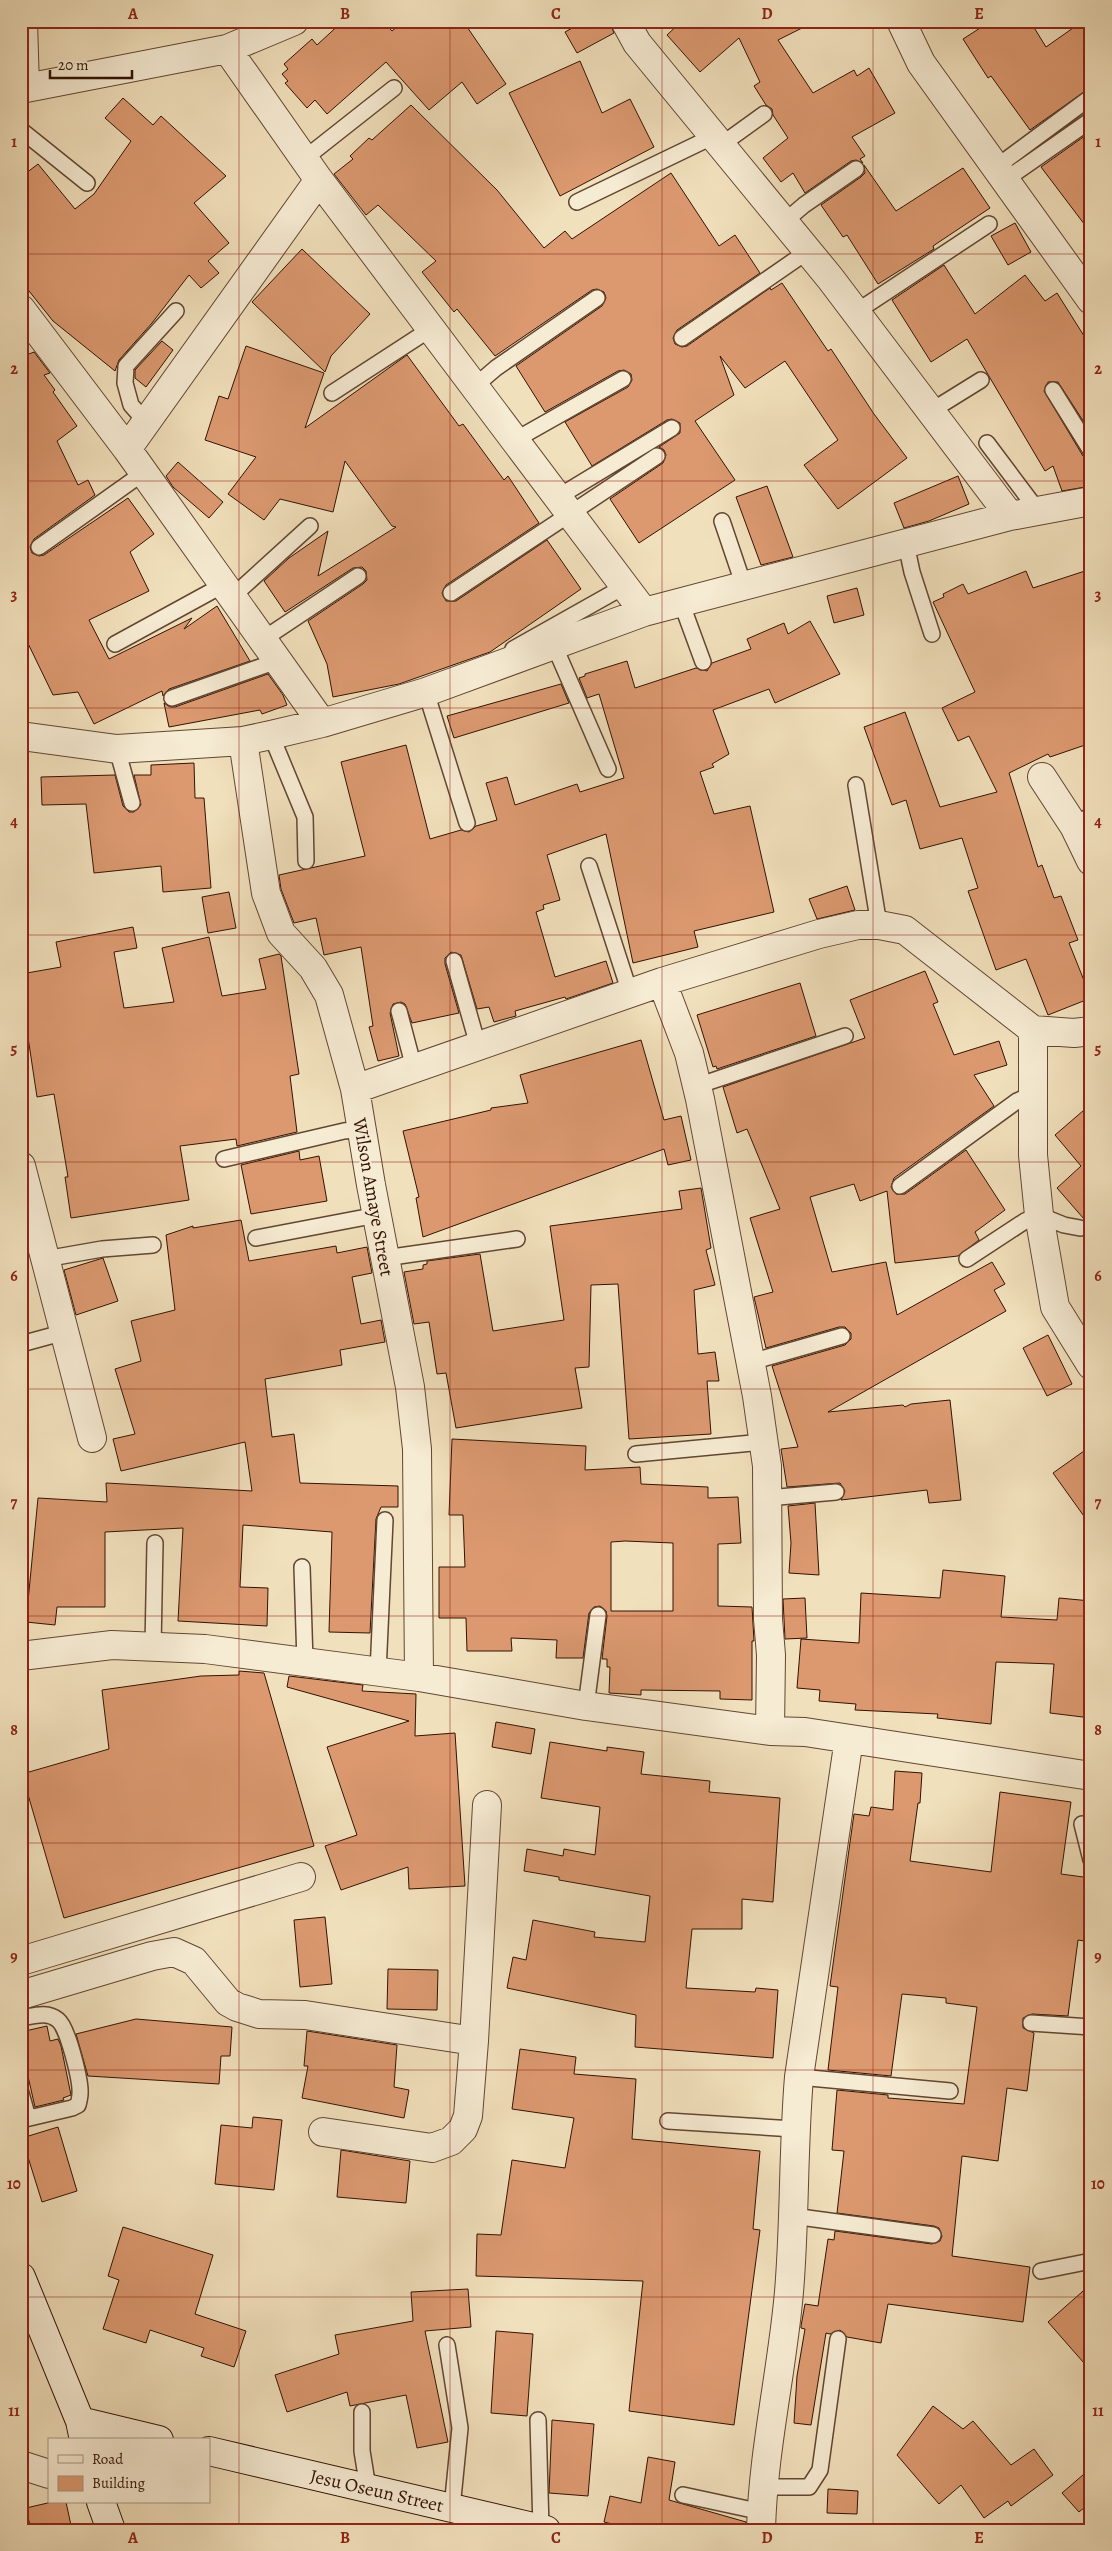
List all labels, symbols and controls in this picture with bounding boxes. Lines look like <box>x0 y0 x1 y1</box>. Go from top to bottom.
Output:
text: A <box>127 3 139 25</box>
text: B <box>340 3 350 25</box>
text: C <box>551 3 561 25</box>
text: D <box>761 3 773 25</box>
text: E <box>974 3 984 25</box>
scale bar <box>50 48 132 80</box>
text: 20 m <box>58 55 89 75</box>
text: 1 <box>11 131 17 153</box>
text: 1 <box>1095 131 1101 153</box>
text: 2 <box>10 358 18 380</box>
text: 2 <box>1094 358 1102 380</box>
text: 3 <box>11 584 18 606</box>
text: 3 <box>1095 584 1102 606</box>
text: 4 <box>10 811 18 833</box>
text: 4 <box>1094 811 1102 833</box>
text: 5 <box>11 1038 18 1060</box>
text: 5 <box>1095 1038 1102 1060</box>
street label: Wilson Amaye Street <box>346 1115 400 1278</box>
text: 6 <box>10 1265 18 1287</box>
text: 6 <box>1094 1265 1102 1287</box>
text: 7 <box>11 1492 18 1514</box>
text: 7 <box>1095 1492 1102 1514</box>
text: 8 <box>10 1719 18 1741</box>
text: 8 <box>1094 1719 1102 1741</box>
text: 9 <box>10 1946 18 1968</box>
text: 9 <box>1094 1946 1102 1968</box>
text: 10 <box>7 2173 21 2195</box>
text: 10 <box>1091 2173 1105 2195</box>
text: 11 <box>8 2400 20 2422</box>
text: 11 <box>1092 2400 1104 2422</box>
legend <box>48 2438 210 2504</box>
text: Road <box>92 2449 124 2469</box>
street label: Jesu Oseun Street <box>308 2463 446 2519</box>
text: Building <box>92 2473 145 2493</box>
text: A <box>127 2527 139 2549</box>
text: B <box>340 2527 350 2549</box>
text: C <box>551 2527 561 2549</box>
text: D <box>761 2527 773 2549</box>
text: E <box>974 2527 984 2549</box>

